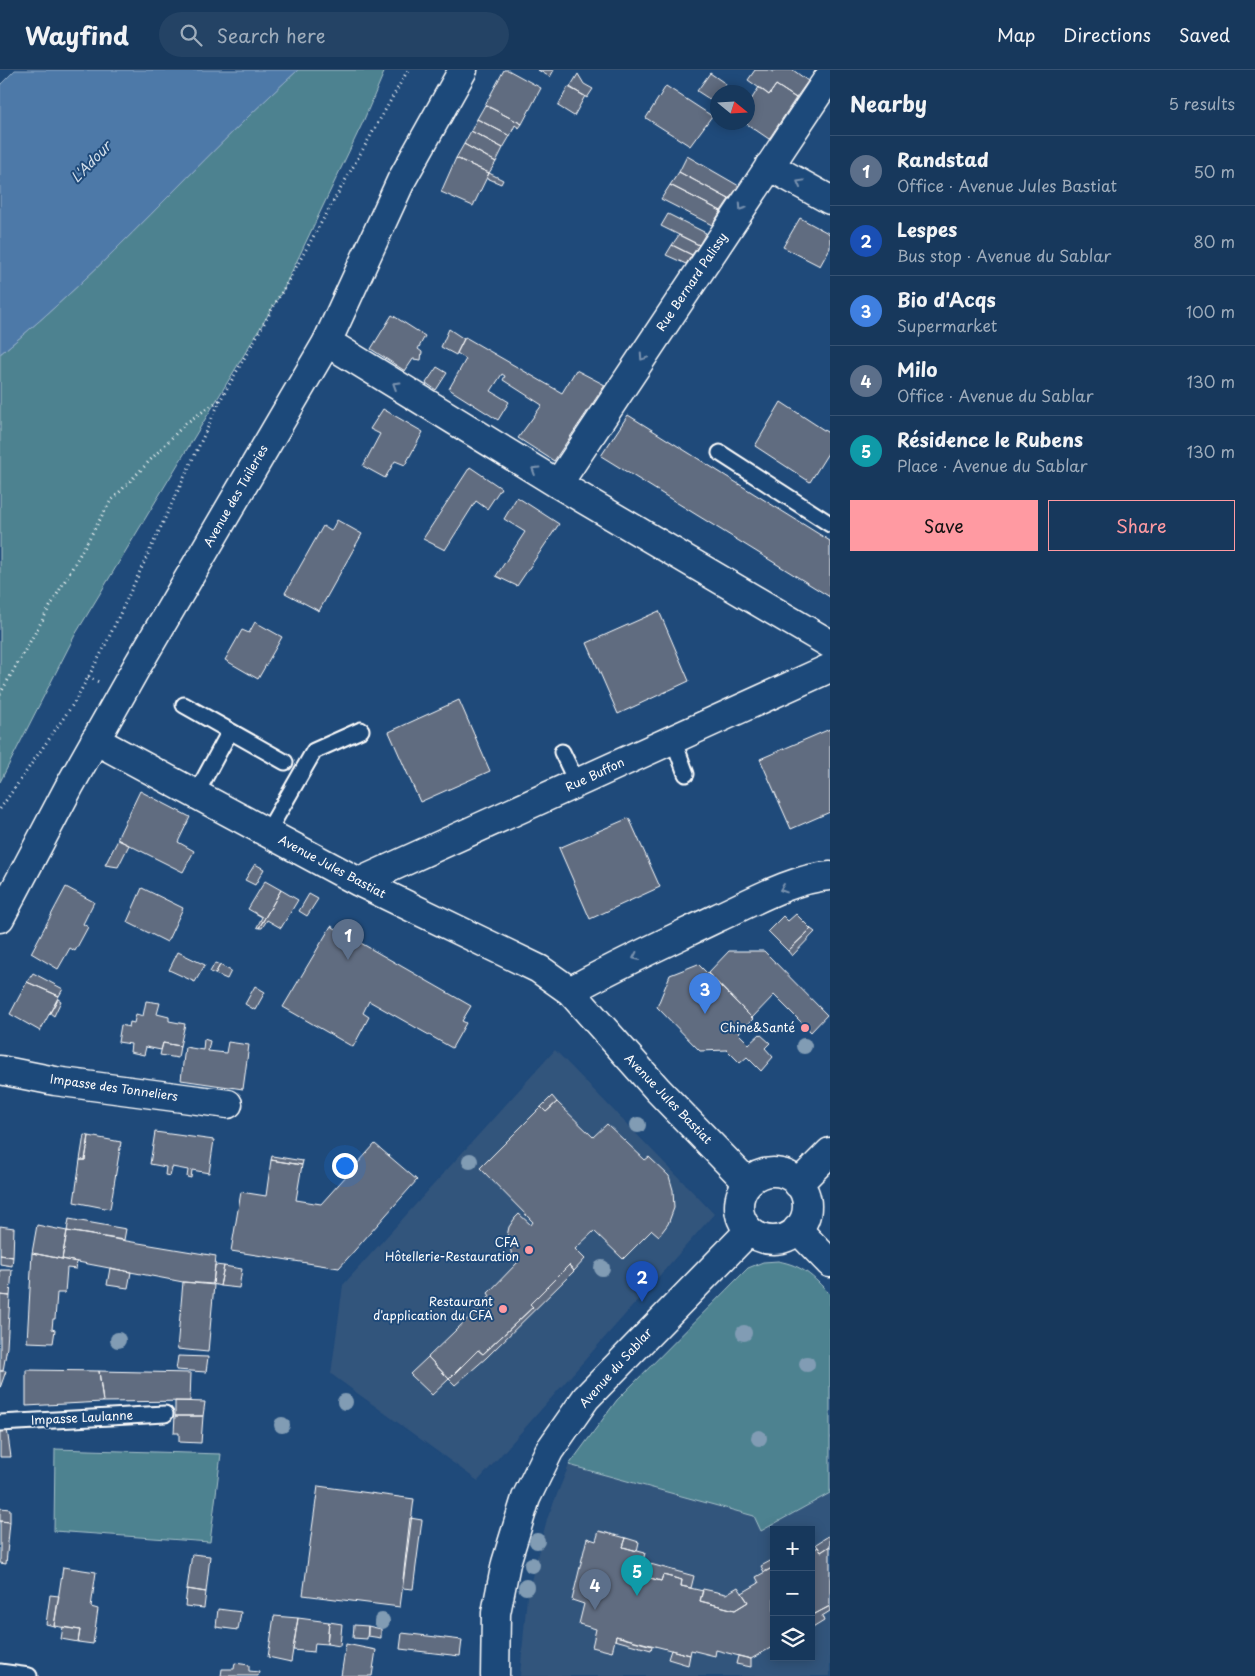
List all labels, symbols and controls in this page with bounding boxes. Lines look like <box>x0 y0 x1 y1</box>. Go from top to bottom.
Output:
search box <box>159 12 509 57</box>
text: Wayfind <box>25 17 129 53</box>
icon: search <box>177 21 205 49</box>
text: Search here <box>217 21 325 49</box>
text: Map <box>997 21 1035 48</box>
text: Directions <box>1063 21 1151 48</box>
text: Saved <box>1179 21 1230 48</box>
north arrow <box>710 85 755 130</box>
text: Nearby <box>850 87 927 119</box>
text: 5 results <box>1168 91 1235 115</box>
water label: L'Adour <box>66 134 117 187</box>
text: Randstad <box>897 145 989 173</box>
text: 1 <box>862 159 870 183</box>
text: 50 m <box>1194 159 1235 183</box>
text: Office · Avenue Jules Bastiat <box>897 173 1117 197</box>
one-way arrow <box>796 180 805 190</box>
one-way arrow <box>739 201 748 211</box>
text: Lespes <box>897 215 957 243</box>
street label: Rue Bernard Palissy <box>651 228 731 334</box>
text: 2 <box>860 229 872 253</box>
text: 80 m <box>1193 229 1235 253</box>
text: Bus stop · Avenue du Sablar <box>897 243 1111 267</box>
text: Bio d'Acqs <box>897 285 996 313</box>
text: 3 <box>861 299 871 323</box>
text: 100 m <box>1186 299 1235 323</box>
text: Supermarket <box>897 313 997 337</box>
one-way arrow <box>639 352 649 361</box>
text: Milo <box>897 355 938 383</box>
text: 4 <box>861 369 871 393</box>
text: 130 m <box>1187 369 1235 393</box>
one-way arrow <box>393 381 402 391</box>
text: Office · Avenue du Sablar <box>897 383 1094 407</box>
text: Résidence le Rubens <box>897 425 1083 453</box>
text: 5 <box>861 439 871 463</box>
text: 130 m <box>1187 439 1235 463</box>
street label: Avenue des Tuileries <box>199 441 272 550</box>
text: Place · Avenue du Sablar <box>897 453 1088 477</box>
one-way arrow <box>531 466 540 476</box>
button: Save <box>850 500 1038 551</box>
button: Share <box>1048 500 1235 551</box>
street label: Rue Buffon <box>562 753 627 796</box>
street label: Avenue Jules Bastiat <box>276 830 389 902</box>
one-way arrow <box>780 883 788 893</box>
pin: 1 <box>332 919 364 960</box>
one-way arrow <box>632 950 641 961</box>
pin: 3 <box>689 973 721 1014</box>
place label: Chine&Santé <box>720 1018 795 1036</box>
marker: Chine&Santé <box>799 1022 811 1034</box>
street label: Avenue Jules Bastiat <box>621 1049 717 1148</box>
street label: Impasse des Tonneliers <box>49 1069 180 1105</box>
your location <box>332 1153 358 1179</box>
place label: CFA Hôtellerie-Restauration <box>385 1233 519 1265</box>
marker: CFA Hôtellerie-Restauration <box>523 1244 535 1256</box>
pin: 2 <box>626 1261 658 1302</box>
place label: Restaurant d'application du CFA <box>373 1292 493 1324</box>
marker: Restaurant d'application du CFA <box>497 1303 509 1315</box>
street label: Avenue du Sablar <box>575 1323 656 1411</box>
street label: Impasse Laulanne <box>30 1405 134 1429</box>
map controls <box>770 1526 815 1661</box>
button: + <box>770 1526 815 1571</box>
pin: 5 <box>621 1555 653 1596</box>
pin: 4 <box>579 1569 611 1610</box>
button: − <box>770 1571 815 1616</box>
button: layers <box>770 1616 815 1661</box>

